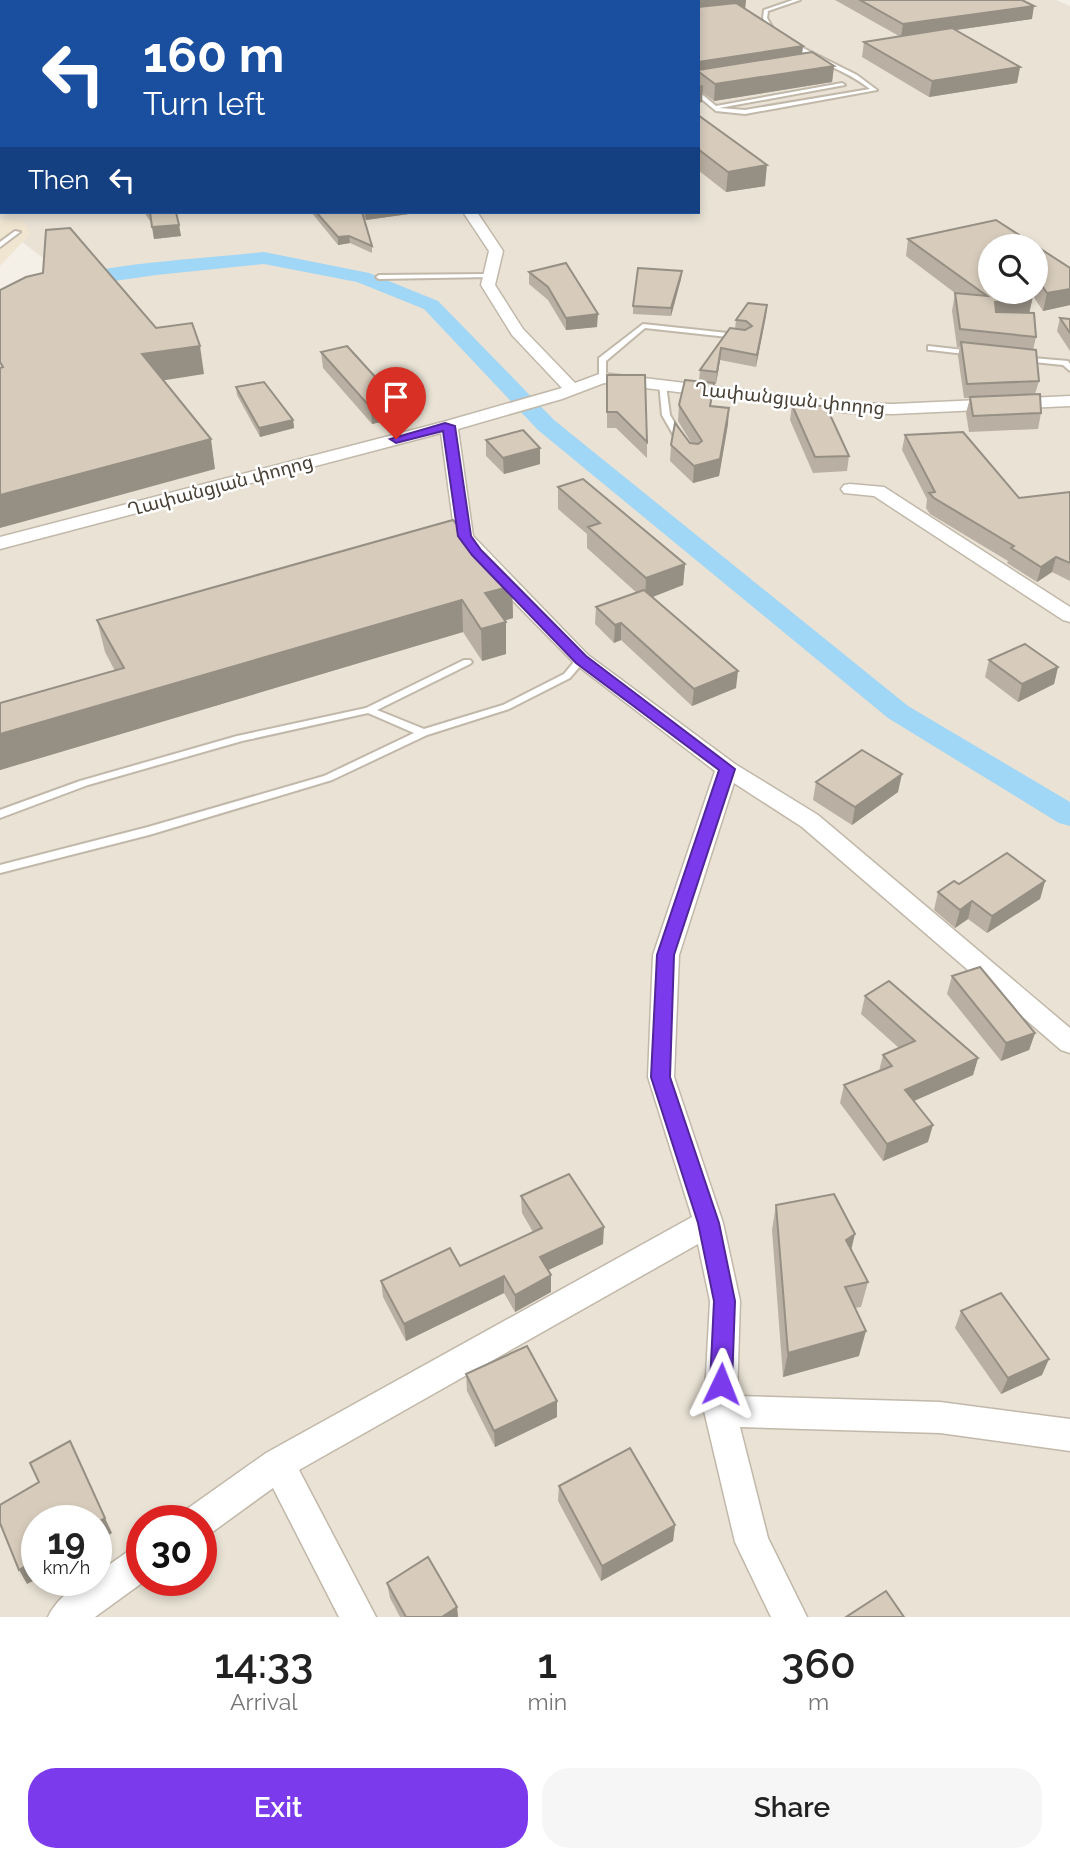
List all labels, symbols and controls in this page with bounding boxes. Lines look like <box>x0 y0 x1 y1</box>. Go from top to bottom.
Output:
text: 160 m <box>143 26 284 83</box>
icon: left <box>28 28 119 119</box>
text: Turn left <box>143 85 265 122</box>
icon: left <box>103 161 141 199</box>
text: Then <box>28 165 89 195</box>
map controls <box>978 234 1048 304</box>
button: search <box>978 234 1048 304</box>
pin <box>366 367 426 439</box>
street label: Ղափանցյան փողոց <box>694 377 886 420</box>
icon: arrive <box>377 378 415 416</box>
street label: Ղափանցյան փողոց <box>125 450 316 521</box>
position arrow <box>684 1347 758 1421</box>
speed limit sign: 30 <box>126 1505 217 1596</box>
text: 19 <box>48 1521 85 1562</box>
text: km/h <box>43 1557 90 1578</box>
text: 14:33 <box>214 1639 313 1688</box>
text: 1 <box>537 1639 557 1688</box>
text: 360 <box>781 1639 856 1688</box>
text: Arrival <box>230 1688 297 1715</box>
text: min <box>528 1688 567 1715</box>
text: m <box>808 1688 829 1715</box>
button: Exit <box>28 1768 528 1848</box>
button: Share <box>542 1768 1042 1848</box>

